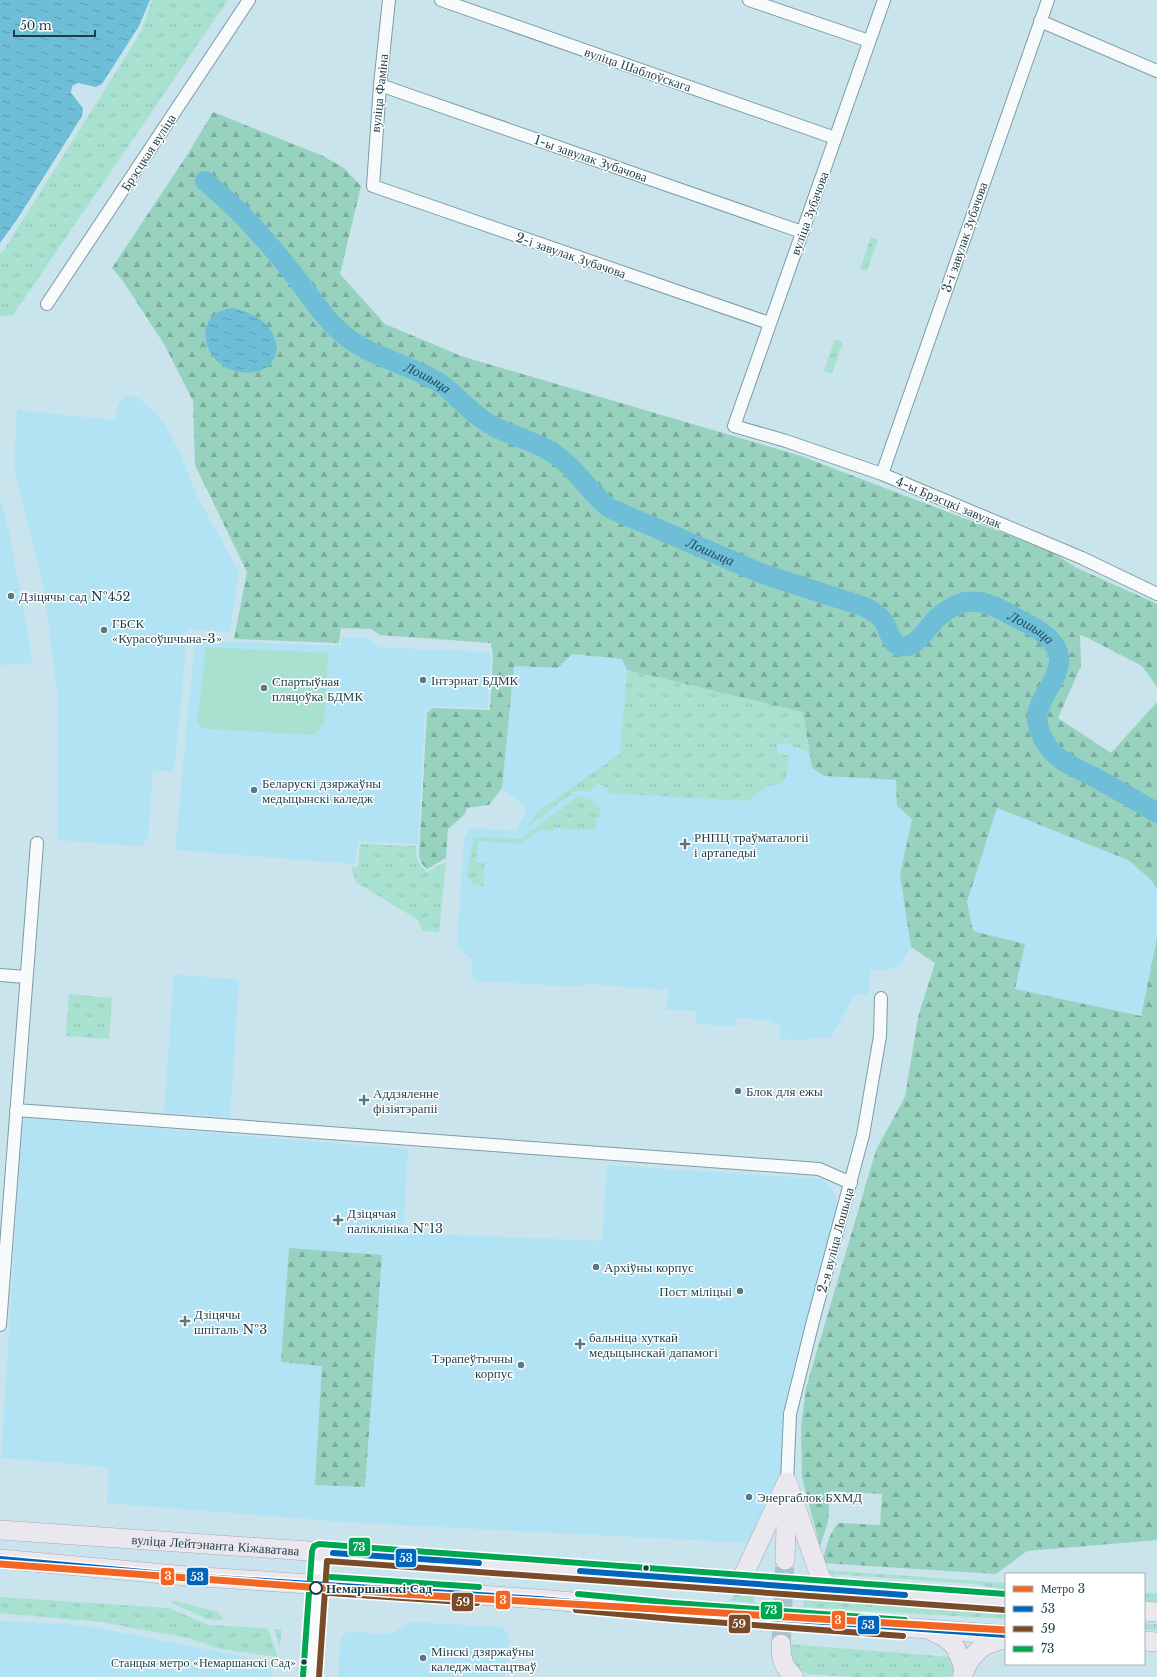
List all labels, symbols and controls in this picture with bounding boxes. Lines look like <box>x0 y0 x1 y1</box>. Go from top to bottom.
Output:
scale bar <box>14 12 95 38</box>
text: 50 m <box>20 18 52 33</box>
street label: вуліца Шаблоўскага <box>582 43 694 96</box>
street label: вуліца Фаміна <box>367 53 392 133</box>
street label: Брэсцкая вуліца <box>117 110 180 194</box>
street label: 1-ы завулак Зубачова <box>532 131 650 186</box>
street label: вуліца Зубачова <box>786 169 833 257</box>
street label: 3-і завулак Зубачова <box>938 179 991 295</box>
street label: 2-і завулак Зубачова <box>513 229 629 282</box>
water label: Лошыца <box>401 357 455 397</box>
street label: 4-ы Брэсцкі завулак <box>893 472 1005 533</box>
water label: Лошыца <box>683 533 737 570</box>
place label: Дзіцячы сад №452 <box>19 588 131 605</box>
marker: Дзіцячы сад №452 <box>6 591 16 601</box>
water label: Лошыца <box>1004 606 1058 648</box>
place label: ГБСК «Курасоўшчына-3» <box>112 615 222 647</box>
marker: ГБСК «Курасоўшчына-3» <box>99 625 109 635</box>
place label: Інтэрнат БДМК <box>431 672 519 689</box>
place label: Спартыўная пляцоўка БДМК <box>272 673 363 705</box>
marker: Інтэрнат БДМК <box>418 675 428 685</box>
marker: Спартыўная пляцоўка БДМК <box>259 683 269 693</box>
place label: Беларускі дзяржаўны медыцынскі каледж <box>262 775 381 807</box>
marker: Беларускі дзяржаўны медыцынскі каледж <box>249 785 259 795</box>
place label: РНПЦ траўматалогіі і артапедыі <box>694 829 809 861</box>
marker: РНПЦ траўматалогіі і артапедыі <box>679 838 691 850</box>
place label: Блок для ежы <box>746 1083 823 1100</box>
place label: Аддзяленне фізіятэрапіі <box>373 1085 439 1117</box>
marker: Блок для ежы <box>733 1086 743 1096</box>
marker: Аддзяленне фізіятэрапіі <box>358 1094 370 1106</box>
street label: 2-я вуліца Лошыца <box>813 1185 858 1295</box>
place label: Дзіцячая паліклініка №13 <box>347 1205 443 1237</box>
marker: Дзіцячая паліклініка №13 <box>332 1214 344 1226</box>
place label: Архіўны корпус <box>604 1259 694 1276</box>
marker: Архіўны корпус <box>591 1262 601 1272</box>
place label: Пост міліцыі <box>659 1283 732 1300</box>
marker: Пост міліцыі <box>735 1286 745 1296</box>
place label: Дзіцячы шпіталь №3 <box>194 1306 267 1338</box>
marker: Дзіцячы шпіталь №3 <box>179 1315 191 1327</box>
place label: бальніца хуткай медыцынскай дапамогі <box>589 1329 718 1361</box>
marker: бальніца хуткай медыцынскай дапамогі <box>574 1338 586 1350</box>
place label: Тэрапеўтычны корпус <box>432 1350 513 1382</box>
marker: Тэрапеўтычны корпус <box>516 1360 526 1370</box>
place label: Энергаблок БХМД <box>757 1489 862 1506</box>
marker: Энергаблок БХМД <box>744 1492 754 1502</box>
street label: вуліца Лейтэнанта Кіжаватава <box>131 1531 300 1559</box>
line badge: 73 <box>348 1537 371 1557</box>
text: 73 <box>353 1540 365 1554</box>
line badge: 53 <box>395 1548 417 1568</box>
text: 53 <box>399 1551 413 1565</box>
unlabelled marker <box>641 1563 651 1573</box>
line badge: 3 <box>160 1567 175 1586</box>
line badge: 53 <box>186 1567 209 1586</box>
text: 3 <box>164 1569 172 1583</box>
text: 53 <box>190 1570 204 1584</box>
legend <box>1005 1573 1145 1665</box>
place label: Немаршанскі Сад <box>326 1580 433 1597</box>
marker: Немаршанскі Сад <box>309 1581 323 1595</box>
text: Метро 3 <box>1041 1581 1085 1596</box>
line badge: 3 <box>495 1590 511 1610</box>
line badge: 59 <box>451 1592 474 1612</box>
text: 3 <box>499 1593 507 1607</box>
text: 59 <box>456 1595 470 1609</box>
line badge: 73 <box>760 1601 783 1620</box>
text: 53 <box>1041 1601 1055 1616</box>
text: 73 <box>765 1603 777 1617</box>
line badge: 3 <box>831 1610 846 1630</box>
text: 3 <box>834 1613 842 1627</box>
line badge: 59 <box>728 1614 751 1634</box>
line badge: 53 <box>857 1615 880 1635</box>
text: 59 <box>732 1617 746 1631</box>
text: 53 <box>861 1618 875 1632</box>
text: 59 <box>1041 1621 1056 1636</box>
text: 73 <box>1041 1641 1054 1656</box>
place label: Мінскі дзяржаўны каледж мастацтваў <box>431 1643 537 1675</box>
marker: Мінскі дзяржаўны каледж мастацтваў <box>418 1653 428 1663</box>
place label: Станцыя метро «Немаршанскі Сад» <box>111 1655 296 1670</box>
marker: Станцыя метро «Немаршанскі Сад» <box>299 1657 309 1667</box>

